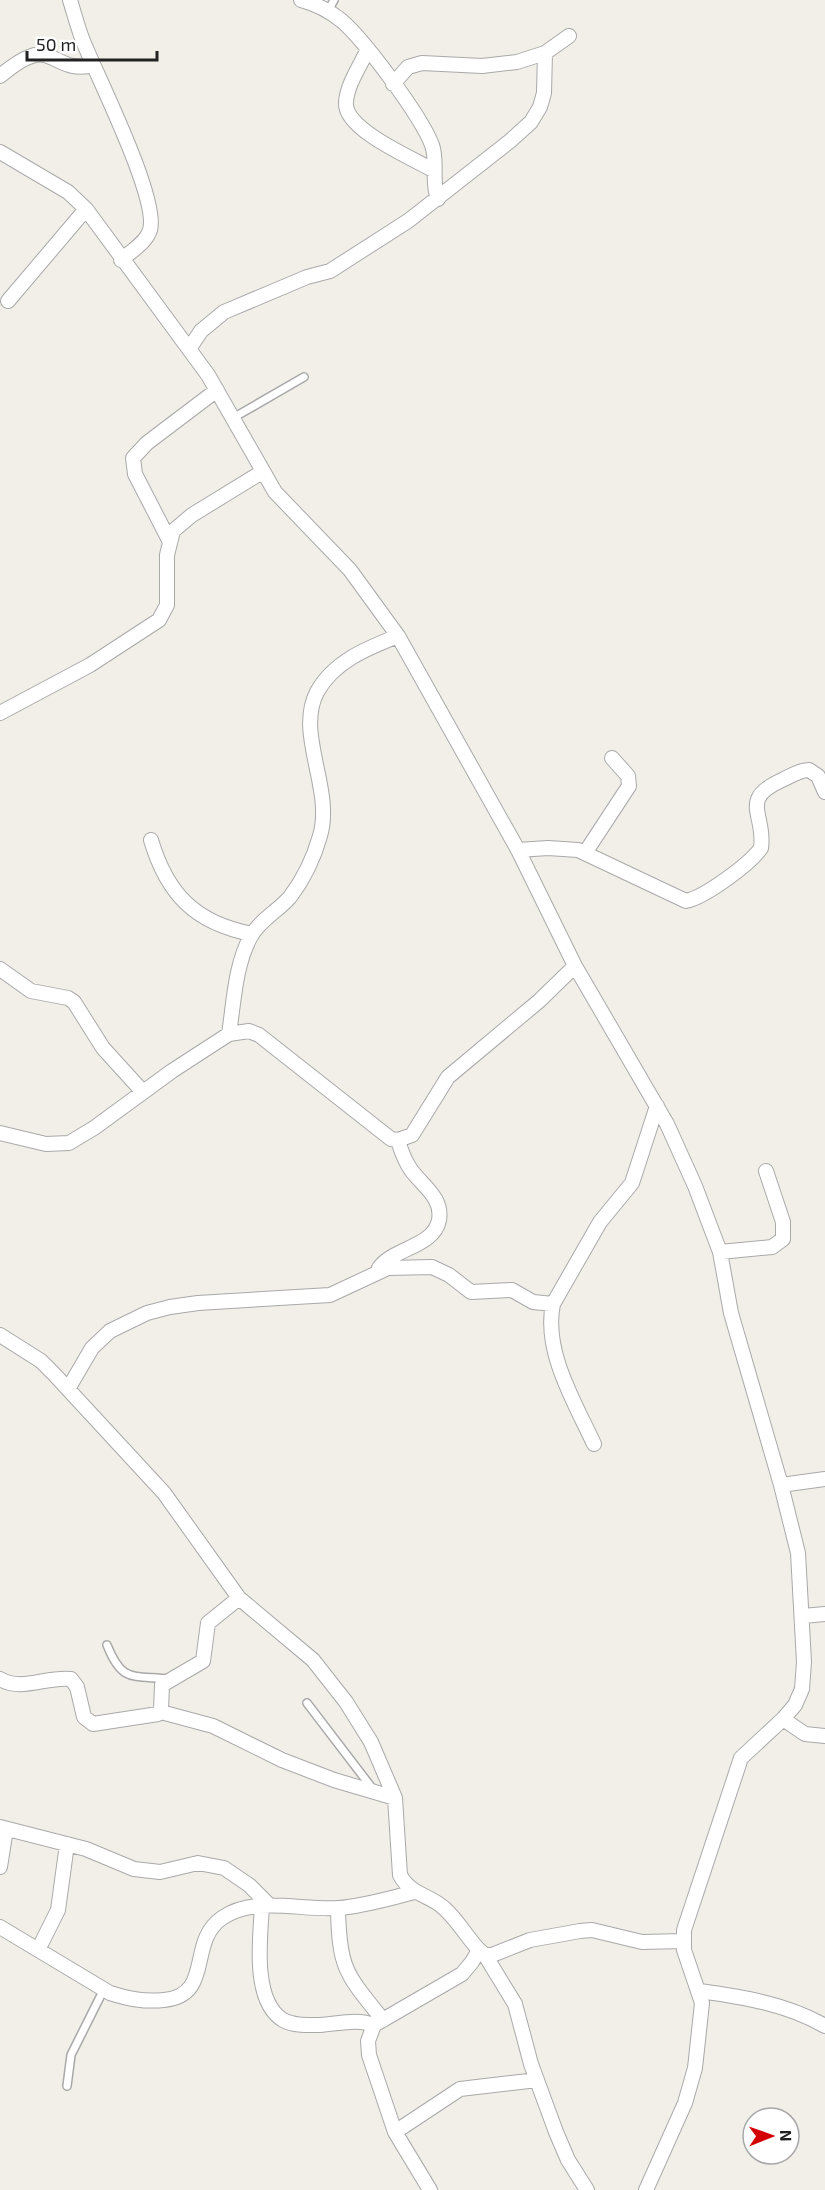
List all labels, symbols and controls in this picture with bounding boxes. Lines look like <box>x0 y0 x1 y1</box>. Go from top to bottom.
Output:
scale bar <box>27 24 158 62</box>
text: 50 m <box>36 33 76 55</box>
north arrow <box>741 2106 801 2166</box>
text: N <box>777 2130 796 2142</box>

